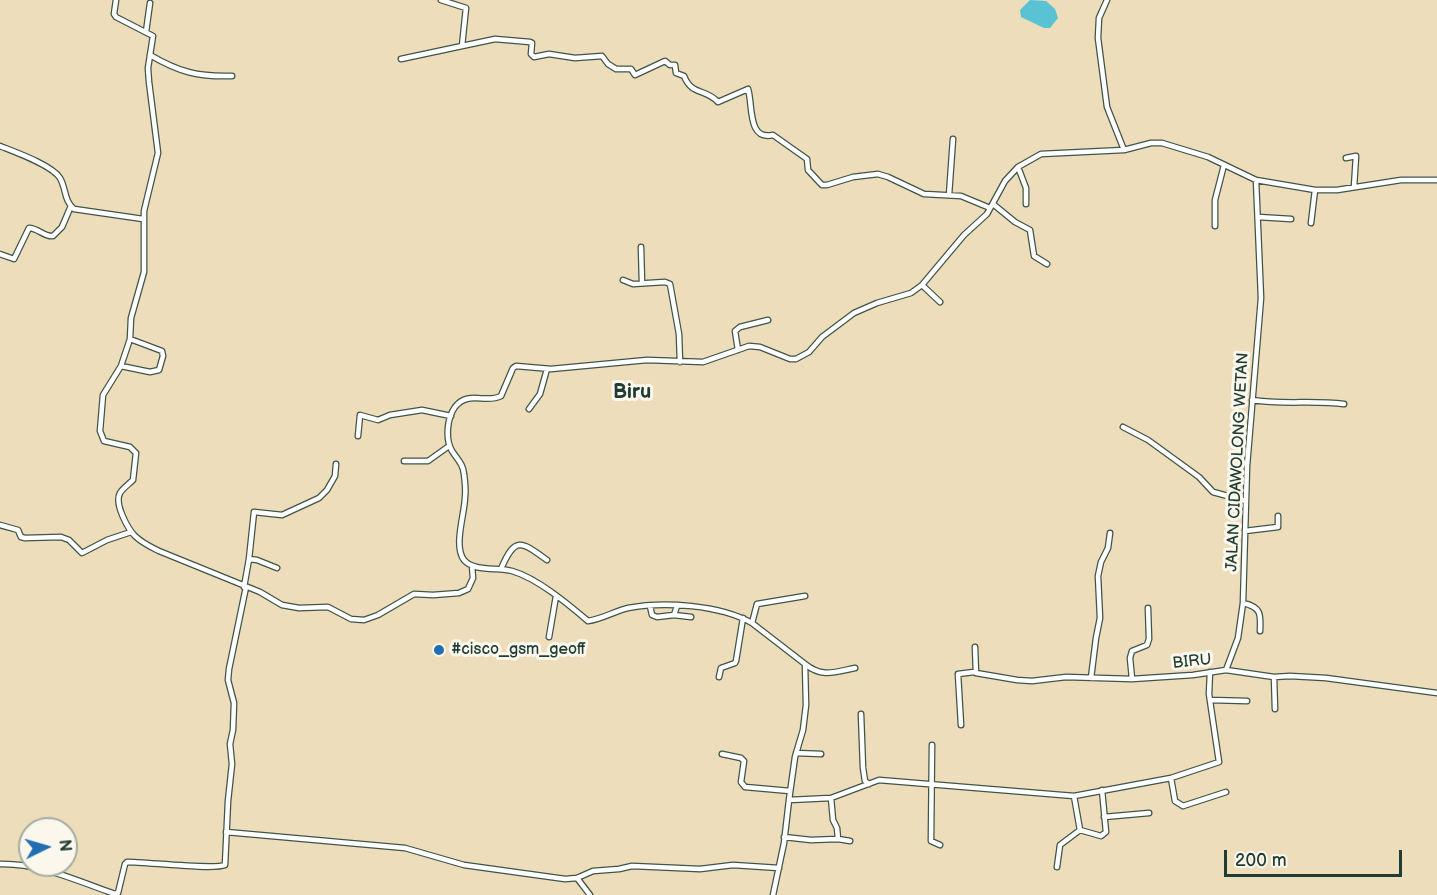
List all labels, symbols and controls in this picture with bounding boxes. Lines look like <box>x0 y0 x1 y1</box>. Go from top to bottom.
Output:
street label: JALAN CIDAWOLONG WETAN <box>1223 352 1253 572</box>
district label: Biru <box>613 381 651 405</box>
place label: #cisco_gsm_geoff <box>451 640 586 660</box>
marker: #cisco_gsm_geoff <box>432 643 446 657</box>
street label: BIRU <box>1172 650 1212 674</box>
north arrow <box>18 817 78 877</box>
scale bar <box>1227 838 1406 876</box>
text: N <box>54 839 74 852</box>
text: 200 m <box>1235 850 1287 871</box>

